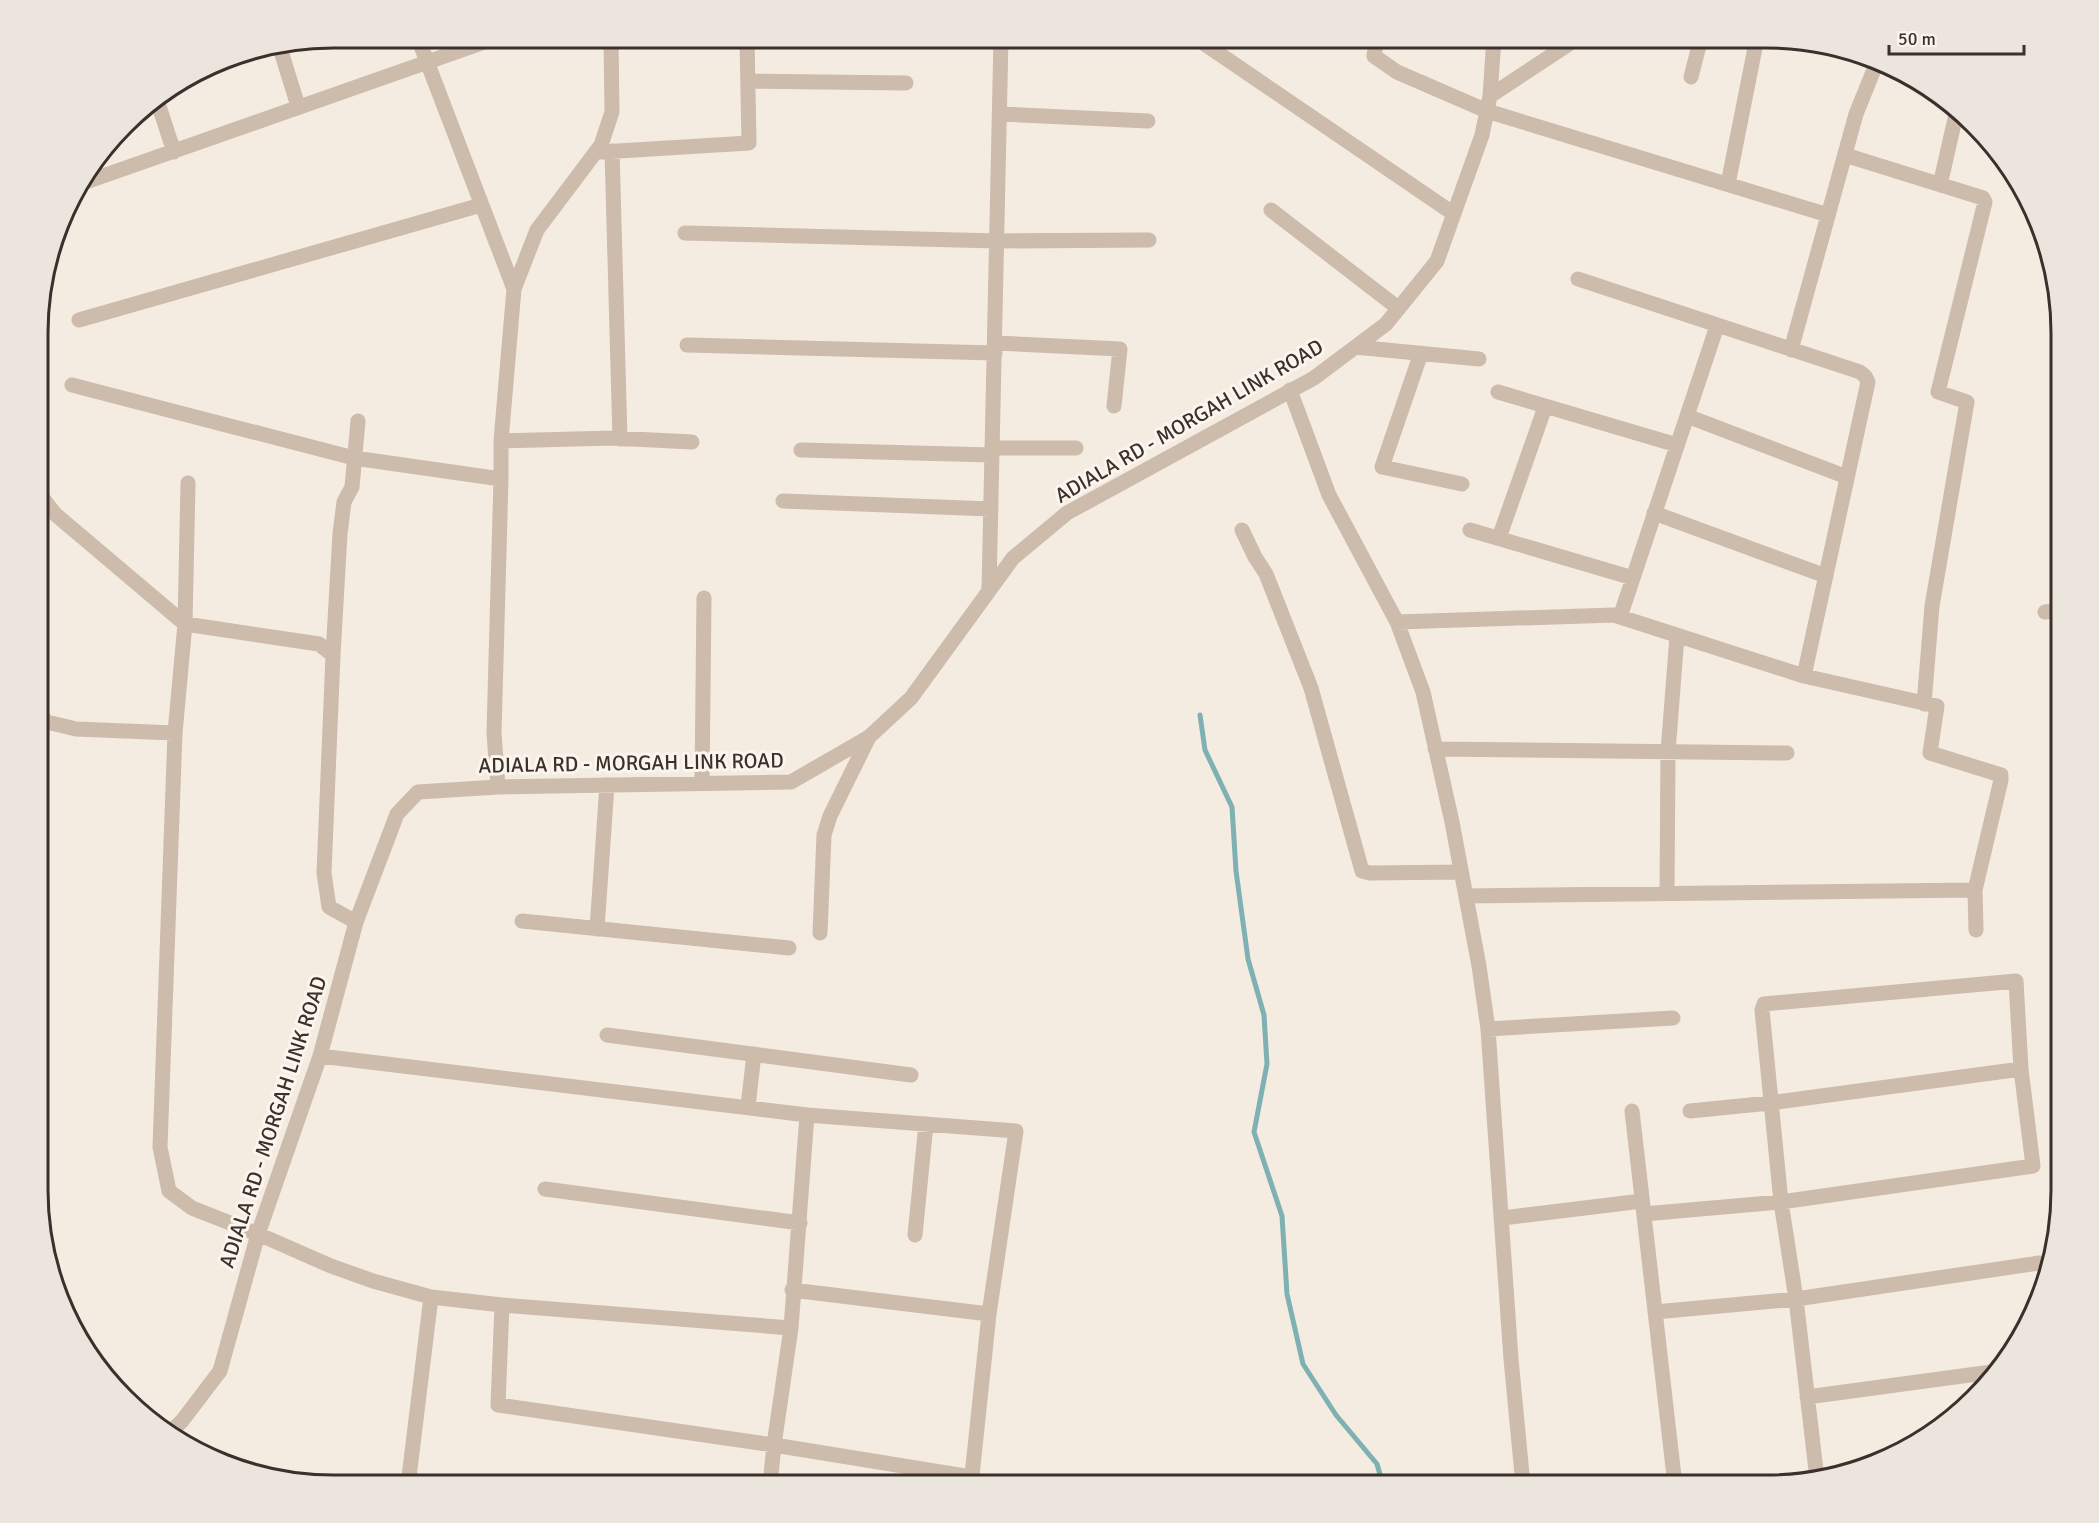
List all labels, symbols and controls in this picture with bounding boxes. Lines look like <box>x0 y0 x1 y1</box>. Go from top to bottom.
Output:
scale bar <box>1889 18 2024 56</box>
text: 50 m <box>1898 28 1936 50</box>
street label: ADIALA RD - MORGAH LINK ROAD <box>1050 333 1328 509</box>
street label: ADIALA RD - MORGAH LINK ROAD <box>478 747 784 779</box>
street label: ADIALA RD - MORGAH LINK ROAD <box>213 973 333 1271</box>

